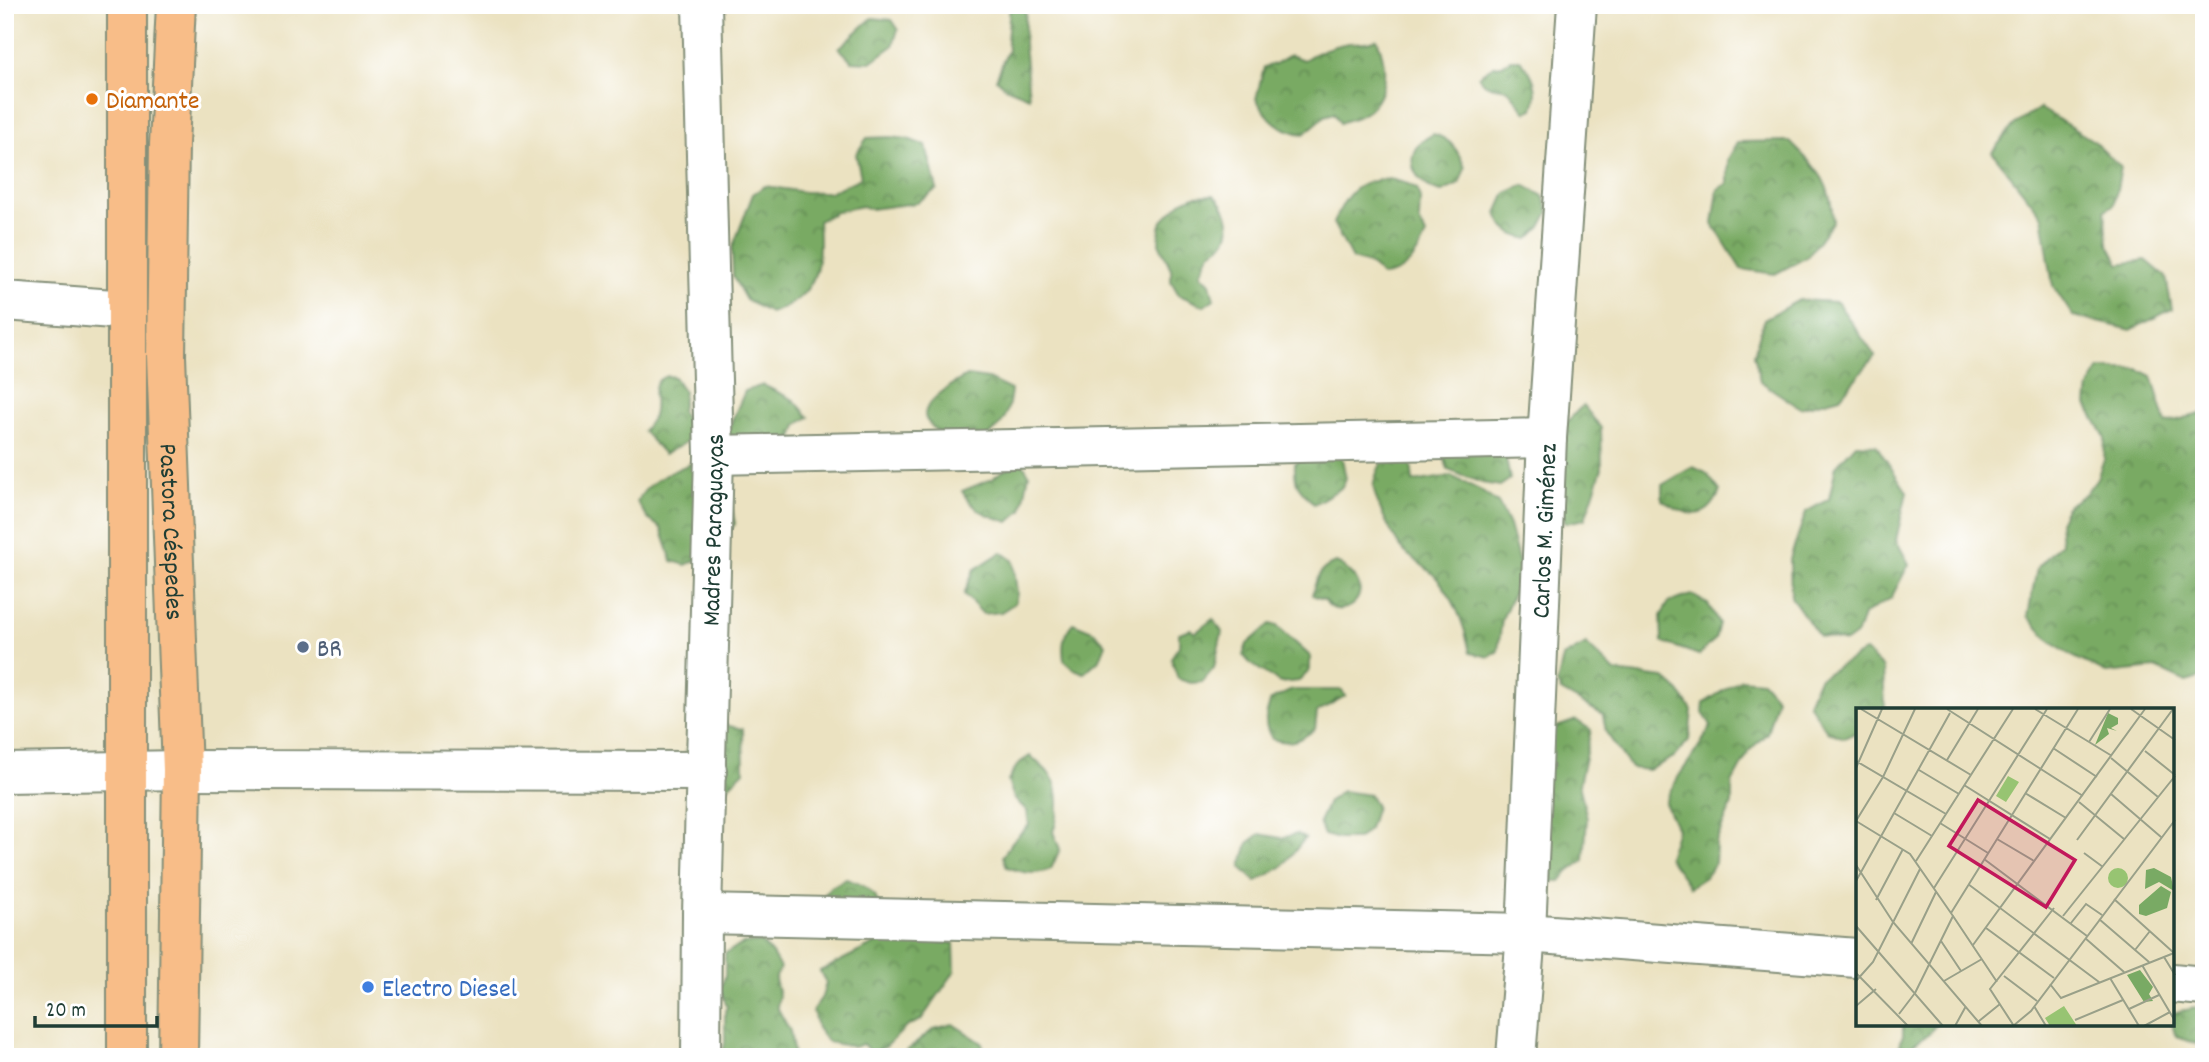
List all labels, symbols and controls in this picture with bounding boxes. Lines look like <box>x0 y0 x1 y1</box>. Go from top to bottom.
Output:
place label: Diamante <box>106 84 199 121</box>
marker: Diamante <box>84 91 100 107</box>
street label: Madres Paraguayas <box>695 434 736 627</box>
street label: Carlos M. Giménez <box>1524 442 1569 619</box>
street label: Pastora Céspedes <box>147 443 191 621</box>
place label: BR <box>317 632 342 669</box>
marker: BR <box>295 639 311 655</box>
inset map <box>1856 708 2174 1027</box>
place label: Electro Diesel <box>382 972 517 1009</box>
marker: Electro Diesel <box>360 979 376 995</box>
scale bar <box>35 985 158 1029</box>
text: 20 m <box>46 997 86 1027</box>

